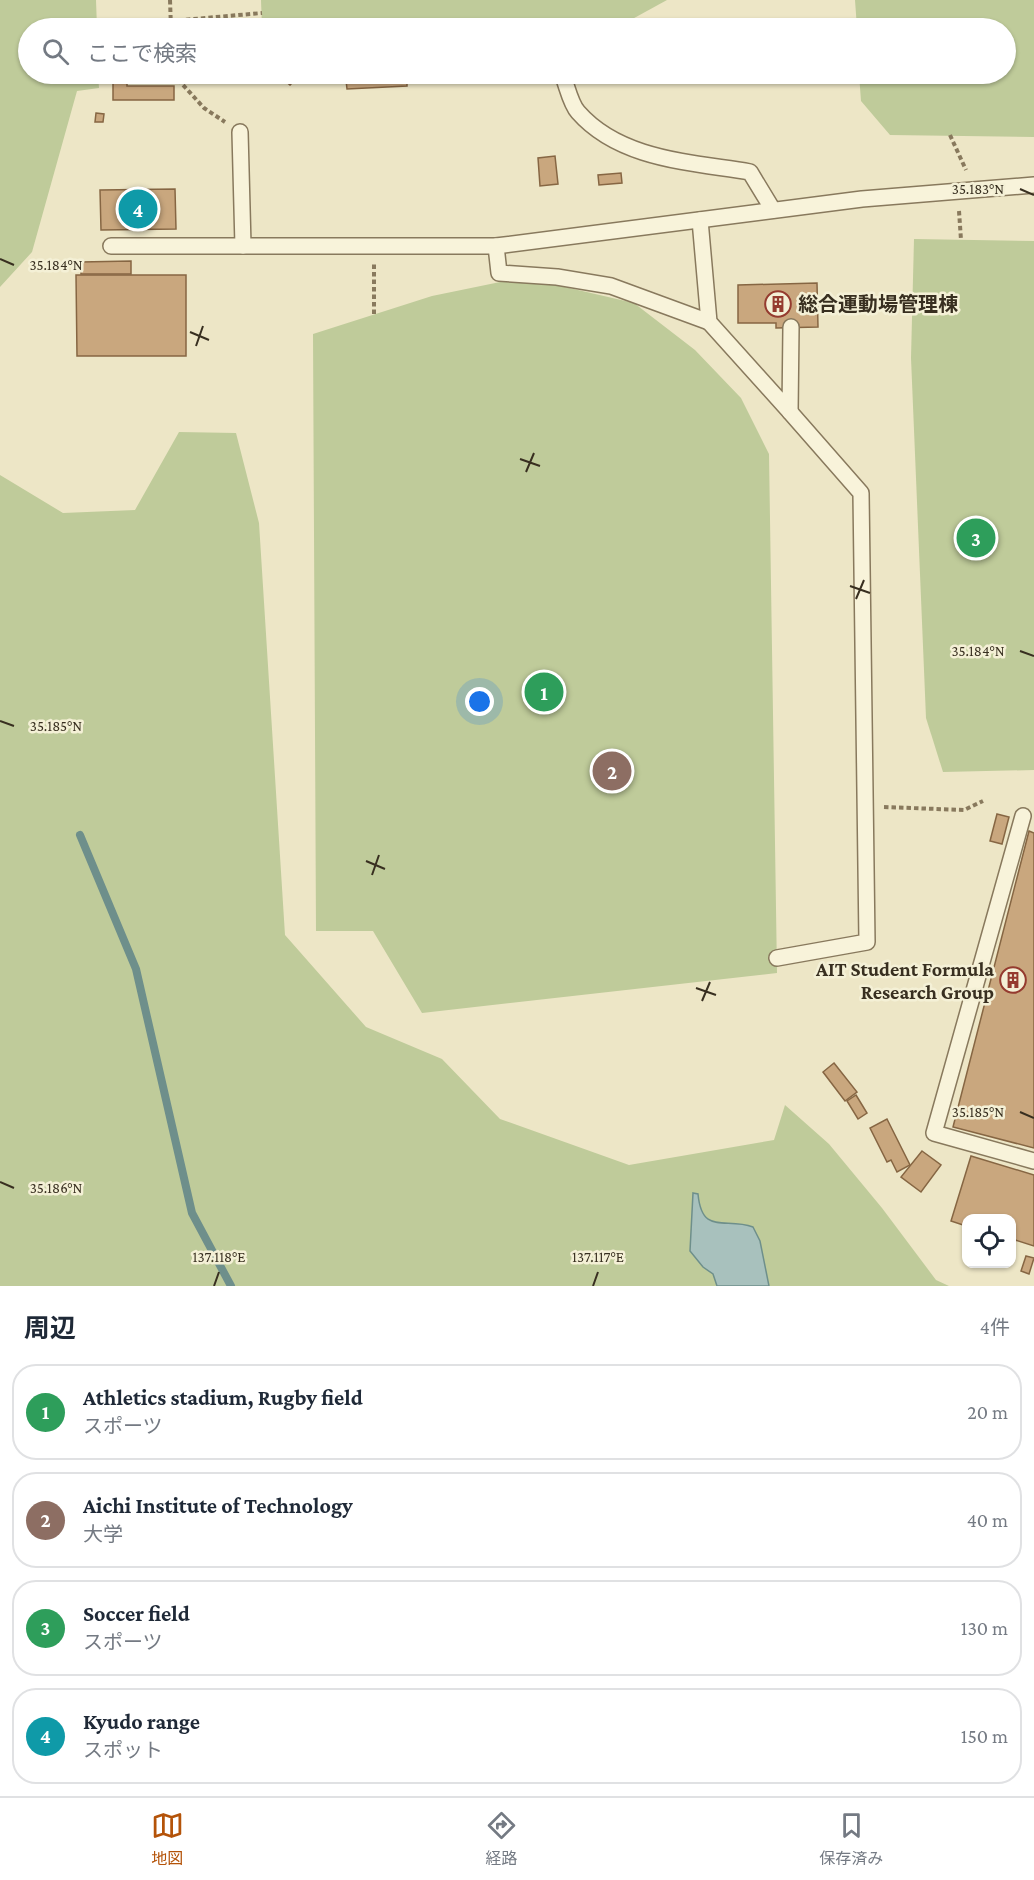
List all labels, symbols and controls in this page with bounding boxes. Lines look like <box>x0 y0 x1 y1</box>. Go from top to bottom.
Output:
search box <box>18 18 1016 84</box>
icon: search <box>39 35 72 68</box>
text: ここで検索 <box>87 41 197 66</box>
text: 35.183°N <box>952 181 1004 197</box>
pin: 4 <box>118 186 158 232</box>
text: 35.184°N <box>29 257 83 273</box>
building icon: 総合運動場管理棟 <box>763 289 793 319</box>
place label: 総合運動場管理棟 <box>798 293 958 315</box>
pin: 3 <box>956 516 996 560</box>
text: 35.184°N <box>951 643 1005 659</box>
pin: 1 <box>524 670 564 714</box>
your location <box>465 687 494 716</box>
text: 35.185°N <box>30 718 82 734</box>
pin: 2 <box>592 748 632 794</box>
place label: AIT Student Formula Research Group <box>815 958 994 1003</box>
building icon: AIT Student Formula Research Group <box>998 965 1028 995</box>
text: 35.185°N <box>952 1104 1004 1120</box>
text: 35.186°N <box>30 1180 82 1196</box>
map controls <box>962 1214 1016 1268</box>
button: locate <box>962 1214 1016 1268</box>
text: 137.118°E <box>193 1249 245 1265</box>
text: 137.117°E <box>572 1249 624 1265</box>
text: 周辺 <box>24 1314 76 1343</box>
text: 4件 <box>980 1316 1010 1338</box>
text: Athletics stadium, Rugby field <box>83 1385 363 1410</box>
text: 1 <box>42 1401 49 1423</box>
text: 20 m <box>967 1401 1008 1423</box>
text: スポーツ <box>83 1415 163 1437</box>
text: Aichi Institute of Technology <box>83 1493 353 1518</box>
text: 2 <box>40 1509 51 1531</box>
text: 40 m <box>967 1509 1008 1531</box>
text: 大学 <box>83 1523 123 1545</box>
text: Soccer field <box>83 1601 190 1626</box>
text: 3 <box>41 1617 50 1639</box>
text: 130 m <box>961 1617 1008 1639</box>
text: スポーツ <box>83 1631 163 1653</box>
text: Kyudo range <box>83 1709 200 1734</box>
text: 4 <box>40 1725 51 1747</box>
text: 150 m <box>961 1725 1008 1747</box>
text: スポット <box>83 1739 163 1761</box>
tab: 地図 <box>151 1809 184 1869</box>
tab: 経路 <box>485 1809 518 1869</box>
tab: 保存済み <box>819 1809 883 1869</box>

